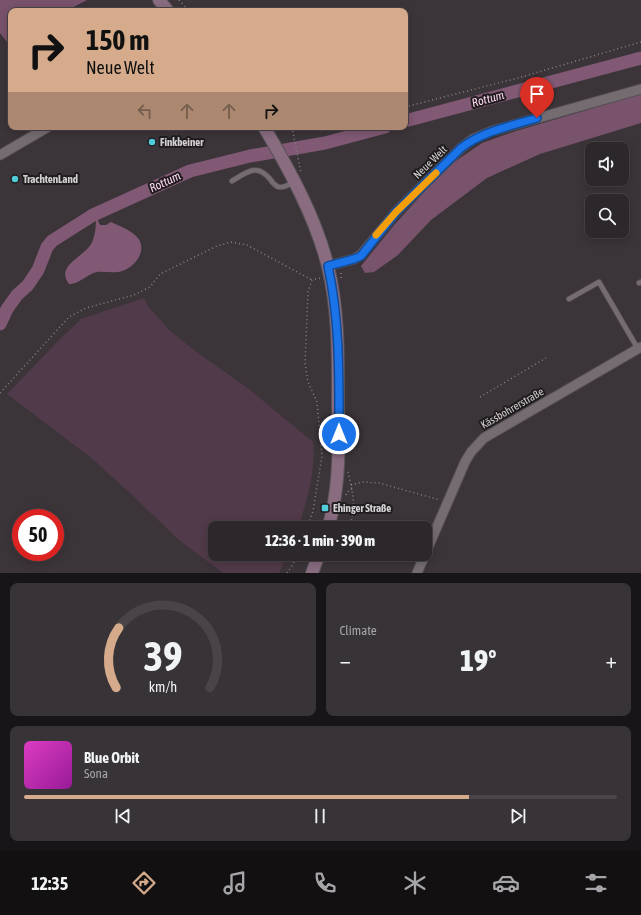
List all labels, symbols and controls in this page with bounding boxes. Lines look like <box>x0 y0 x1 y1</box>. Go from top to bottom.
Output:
icon: right <box>20 24 72 76</box>
text: 150 m <box>86 24 149 56</box>
text: Neue Welt <box>86 57 155 78</box>
pin <box>520 77 554 118</box>
icon: arrive <box>526 83 548 105</box>
water label: Rottum <box>470 88 506 110</box>
icon: left <box>134 100 156 122</box>
icon: ahead <box>176 100 198 122</box>
icon: ahead <box>218 100 240 122</box>
icon: right <box>260 100 282 122</box>
place label: Finkbeiner <box>160 136 204 148</box>
marker: Finkbeiner <box>147 137 157 147</box>
map controls <box>585 142 629 238</box>
button: sound <box>585 142 629 186</box>
street label: Neue Welt <box>411 143 449 181</box>
water label: Rottum <box>147 169 183 195</box>
place label: TrachtenLand <box>23 173 78 185</box>
marker: TrachtenLand <box>10 174 20 184</box>
button: search <box>585 194 629 238</box>
street label: Kässbohrerstraße <box>478 385 546 431</box>
position arrow <box>318 413 360 455</box>
place label: Ehinger Straße <box>333 502 391 514</box>
marker: Ehinger Straße <box>320 503 330 513</box>
speed limit sign: 50 <box>12 509 64 561</box>
text: 12:36 · 1 min · 390 m <box>265 532 375 549</box>
text: Climate <box>340 623 377 638</box>
text: 39 <box>143 631 182 679</box>
text: 19° <box>460 643 496 677</box>
text: − <box>340 647 351 673</box>
text: + <box>606 647 617 673</box>
text: km/h <box>149 678 177 694</box>
text: Blue Orbit <box>84 749 139 766</box>
text: Sona <box>84 766 108 781</box>
icon: previous <box>112 805 134 827</box>
icon: pause <box>309 805 331 827</box>
icon: next <box>507 805 529 827</box>
icon: directions <box>130 869 158 897</box>
icon: music <box>221 869 249 897</box>
icon: phone <box>311 869 339 897</box>
icon: climate <box>401 869 429 897</box>
icon: car <box>492 869 520 897</box>
icon: filters <box>582 869 610 897</box>
text: 12:35 <box>31 873 68 894</box>

